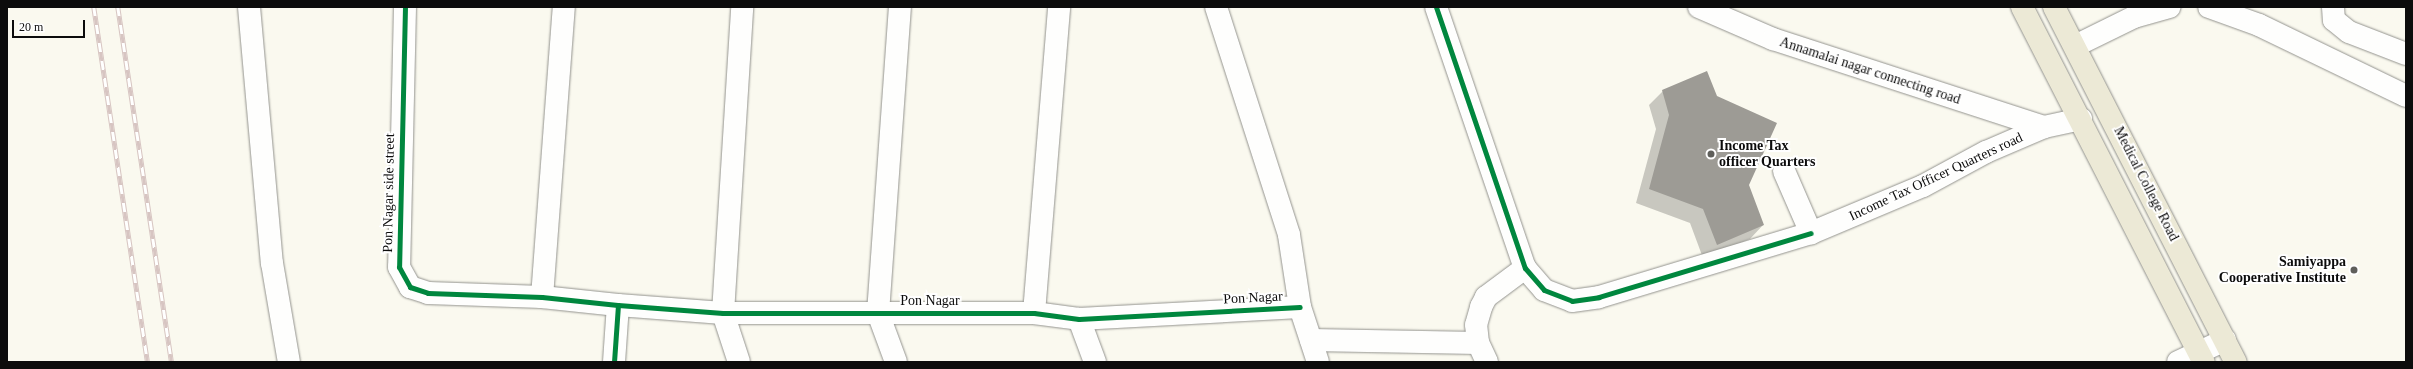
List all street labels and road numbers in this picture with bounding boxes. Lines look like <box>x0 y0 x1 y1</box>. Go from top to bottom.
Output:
street label: Annamalai nagar connecting road <box>1777 34 1963 108</box>
street label: Medical College Road <box>2110 124 2182 244</box>
street label: Income Tax Officer Quarters road <box>1846 129 2026 225</box>
street label: Pon Nagar side street <box>380 133 398 253</box>
street label: Pon Nagar <box>1223 288 1283 308</box>
street label: Pon Nagar <box>900 293 960 309</box>

